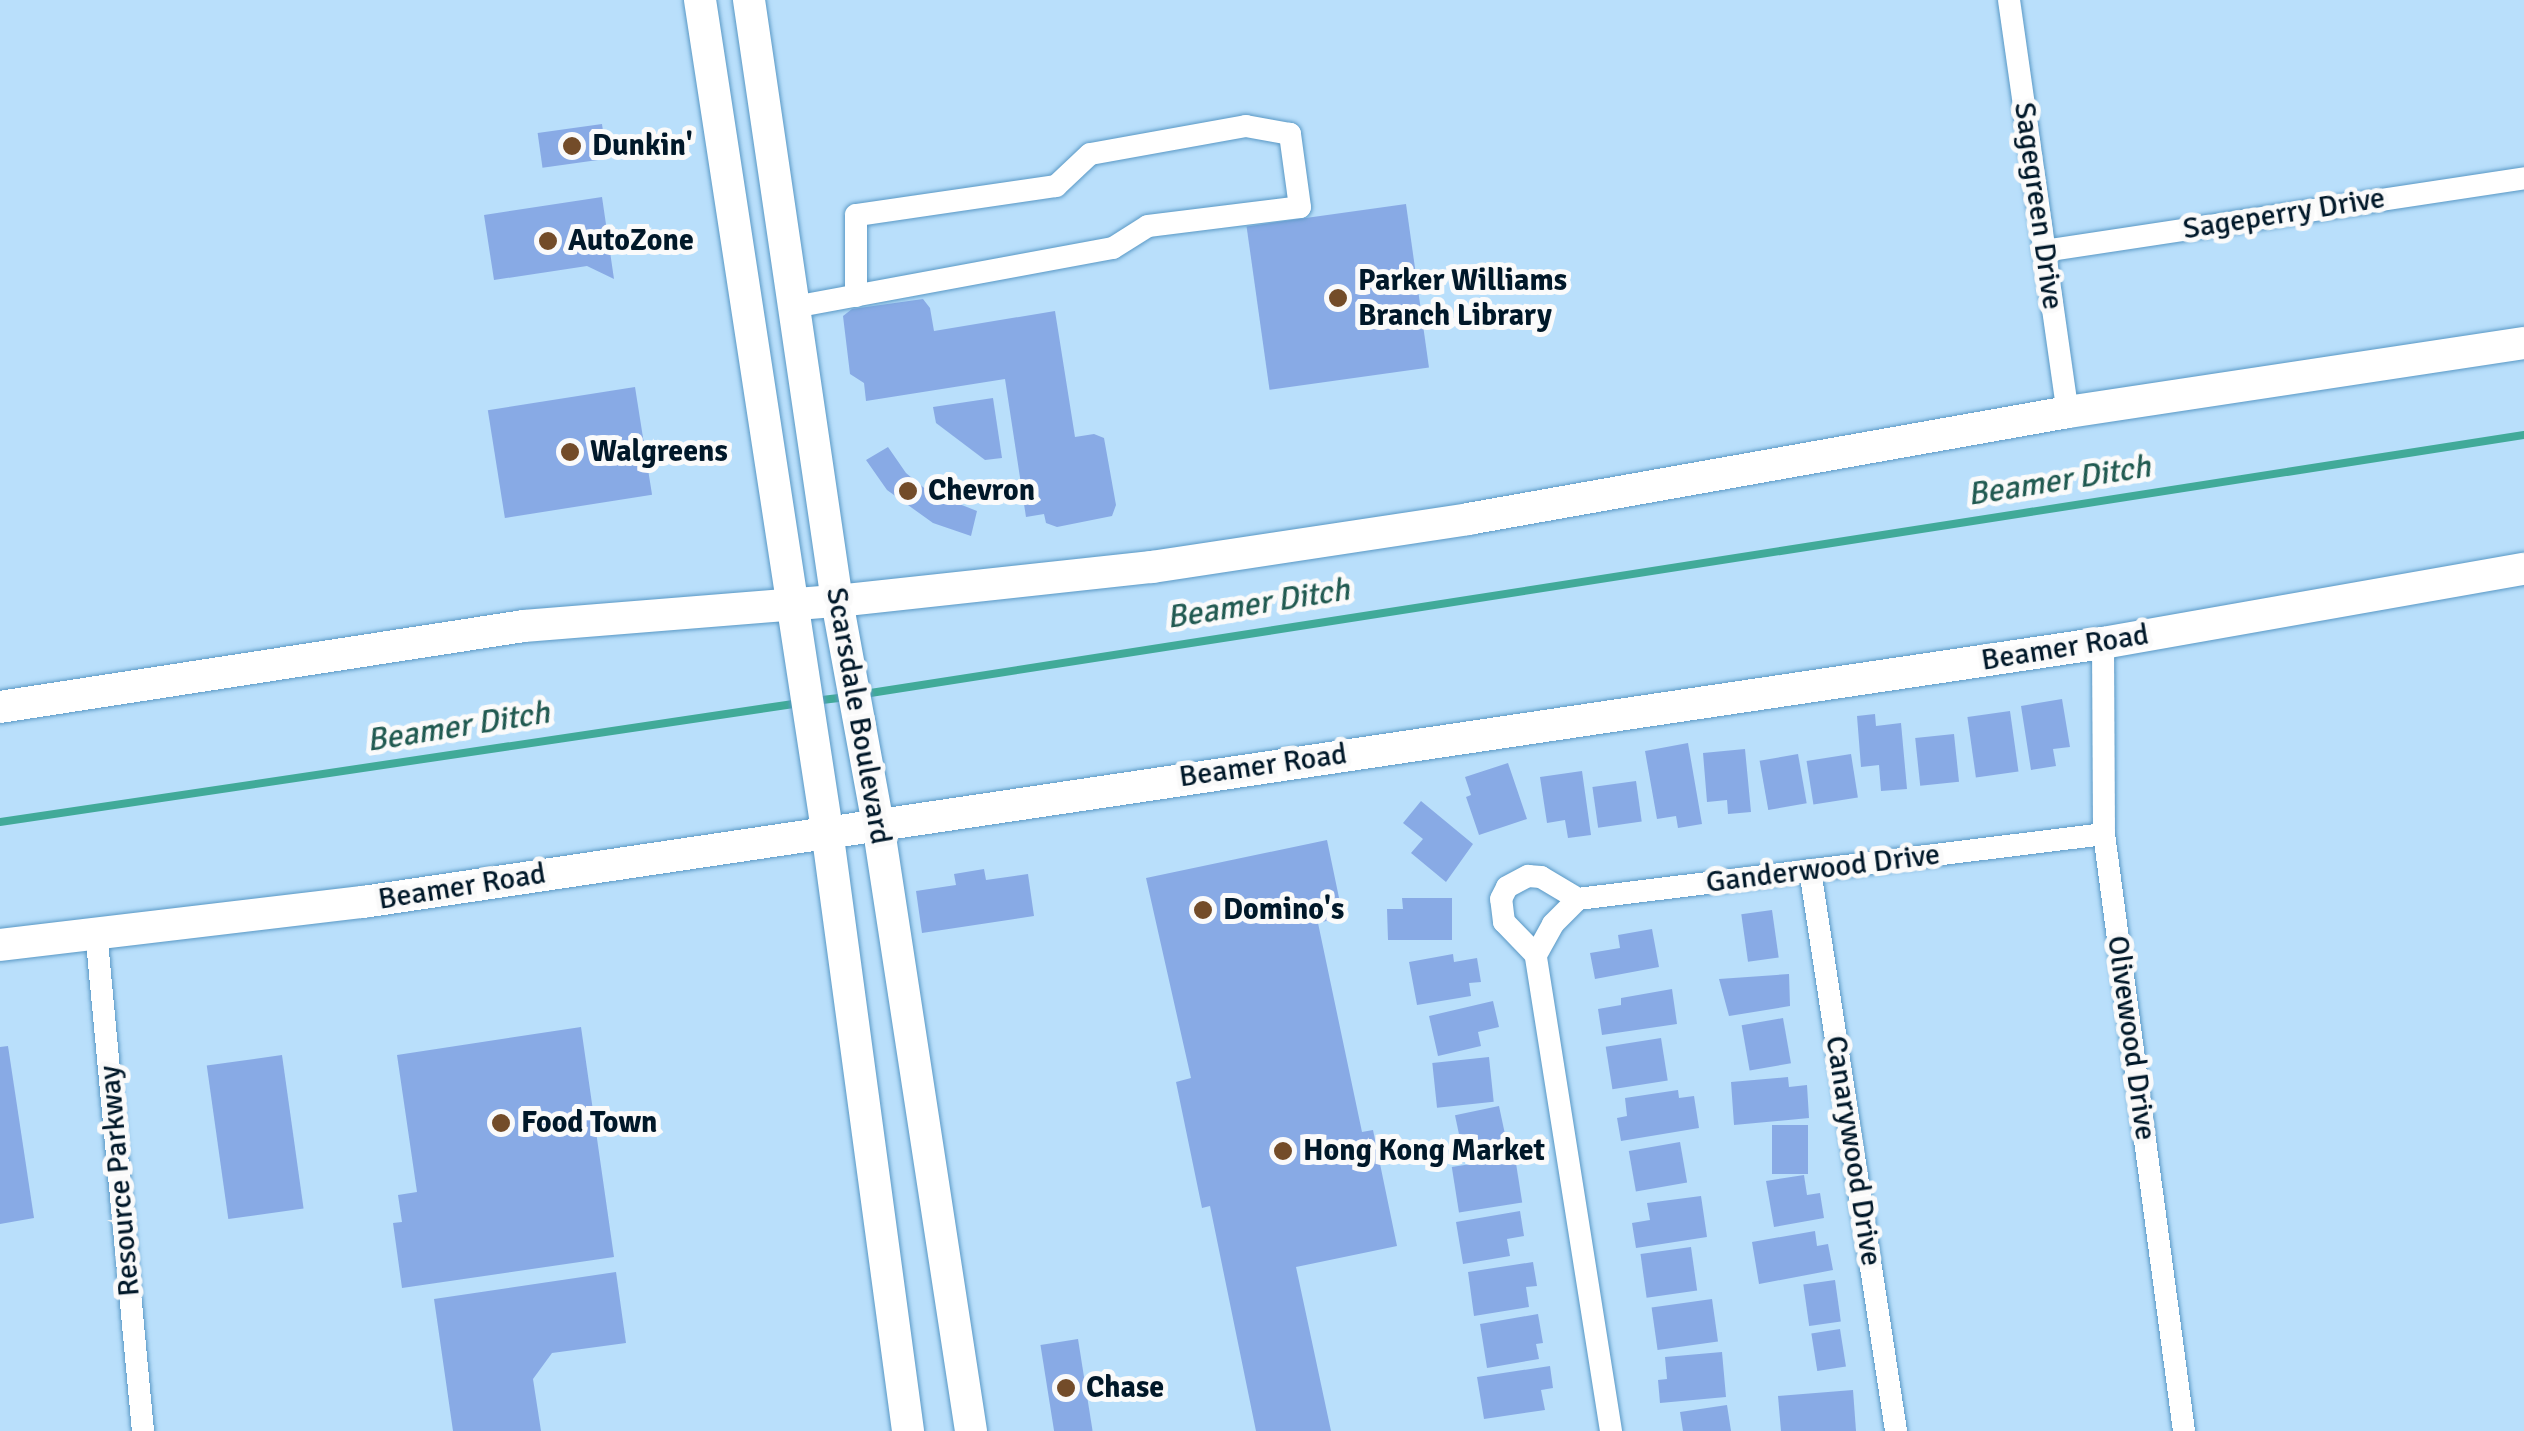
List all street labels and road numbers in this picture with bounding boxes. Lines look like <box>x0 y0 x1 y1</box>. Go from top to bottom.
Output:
street label: Sagegreen Drive <box>2006 100 2070 312</box>
street label: Sageperry Drive <box>2180 180 2388 248</box>
street label: Scarsdale Boulevard <box>818 585 898 847</box>
street label: Beamer Road <box>1979 617 2151 679</box>
street label: Beamer Road <box>1177 736 1349 796</box>
street label: Ganderwood Drive <box>1704 837 1942 901</box>
street label: Beamer Road <box>376 856 548 918</box>
street label: Olivewood Drive <box>2099 933 2163 1143</box>
street label: Canarywood Drive <box>1817 1033 1889 1269</box>
street label: Resource Parkway <box>92 1064 148 1298</box>

